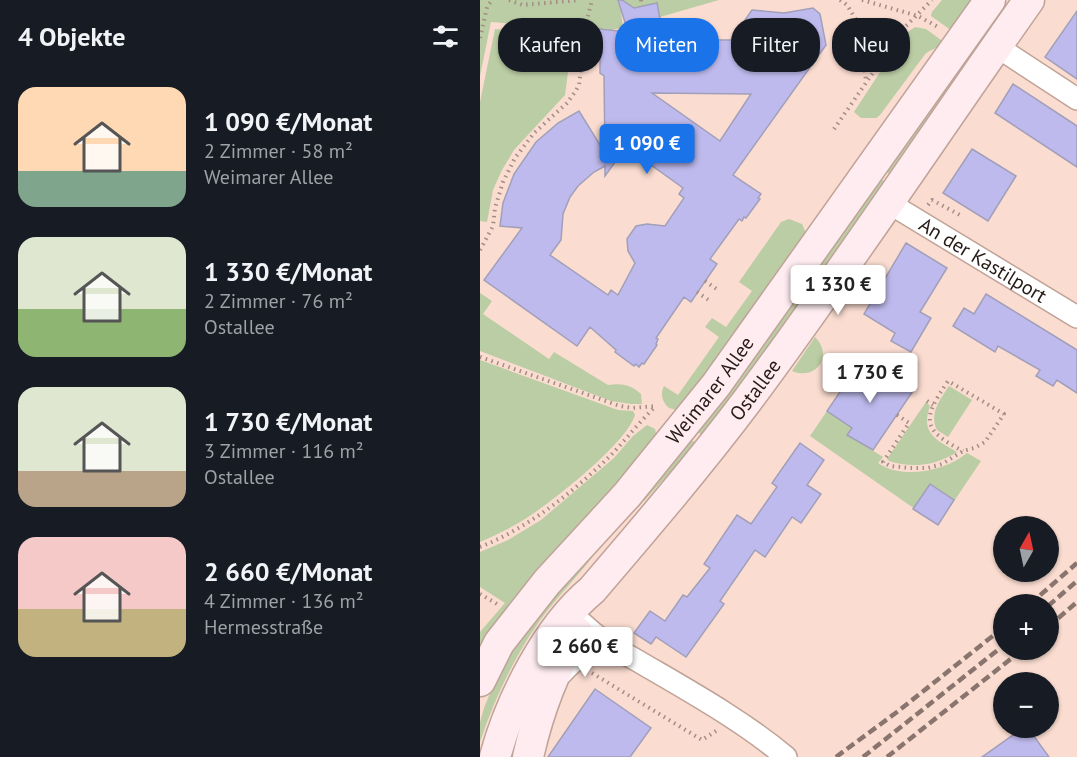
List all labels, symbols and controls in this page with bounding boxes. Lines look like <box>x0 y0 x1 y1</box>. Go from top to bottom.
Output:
chip: Kaufen <box>498 18 603 72</box>
chip: Mieten <box>615 18 719 72</box>
chip: Filter <box>731 18 820 72</box>
chip: Neu <box>832 18 910 72</box>
text: 4 Objekte <box>18 20 125 53</box>
icon: filters <box>429 20 462 53</box>
text: 1 090 €/Monat <box>204 105 372 138</box>
icon: home <box>66 111 138 183</box>
pin: 1 090 € <box>592 124 702 175</box>
text: 1 090 € <box>614 130 680 156</box>
text: 2 Zimmer · 58 m² <box>204 138 353 164</box>
text: Weimarer Allee <box>204 164 333 190</box>
street label: An der Kastilport <box>914 211 1052 309</box>
text: 1 330 €/Monat <box>204 255 372 288</box>
icon: home <box>66 261 138 333</box>
pin: 1 330 € <box>783 265 893 316</box>
text: 1 330 € <box>805 271 871 297</box>
text: 2 Zimmer · 76 m² <box>204 288 353 314</box>
text: Ostallee <box>204 314 275 340</box>
street label: Weimarer Allee <box>660 331 760 450</box>
pin: 1 730 € <box>815 353 925 404</box>
street label: Ostallee <box>724 354 787 426</box>
text: 1 730 € <box>837 359 903 385</box>
text: 1 730 €/Monat <box>204 405 372 438</box>
icon: home <box>66 411 138 483</box>
text: 3 Zimmer · 116 m² <box>204 438 364 464</box>
text: Ostallee <box>204 464 275 490</box>
north arrow <box>993 516 1059 582</box>
map controls <box>993 516 1059 738</box>
text: 2 660 €/Monat <box>204 555 372 588</box>
icon: home <box>66 561 138 633</box>
text: 4 Zimmer · 136 m² <box>204 588 364 614</box>
button: + <box>993 594 1059 660</box>
text: Hermesstraße <box>204 614 323 640</box>
pin: 2 660 € <box>530 627 640 678</box>
text: 2 660 € <box>552 633 618 659</box>
button: − <box>993 672 1059 738</box>

